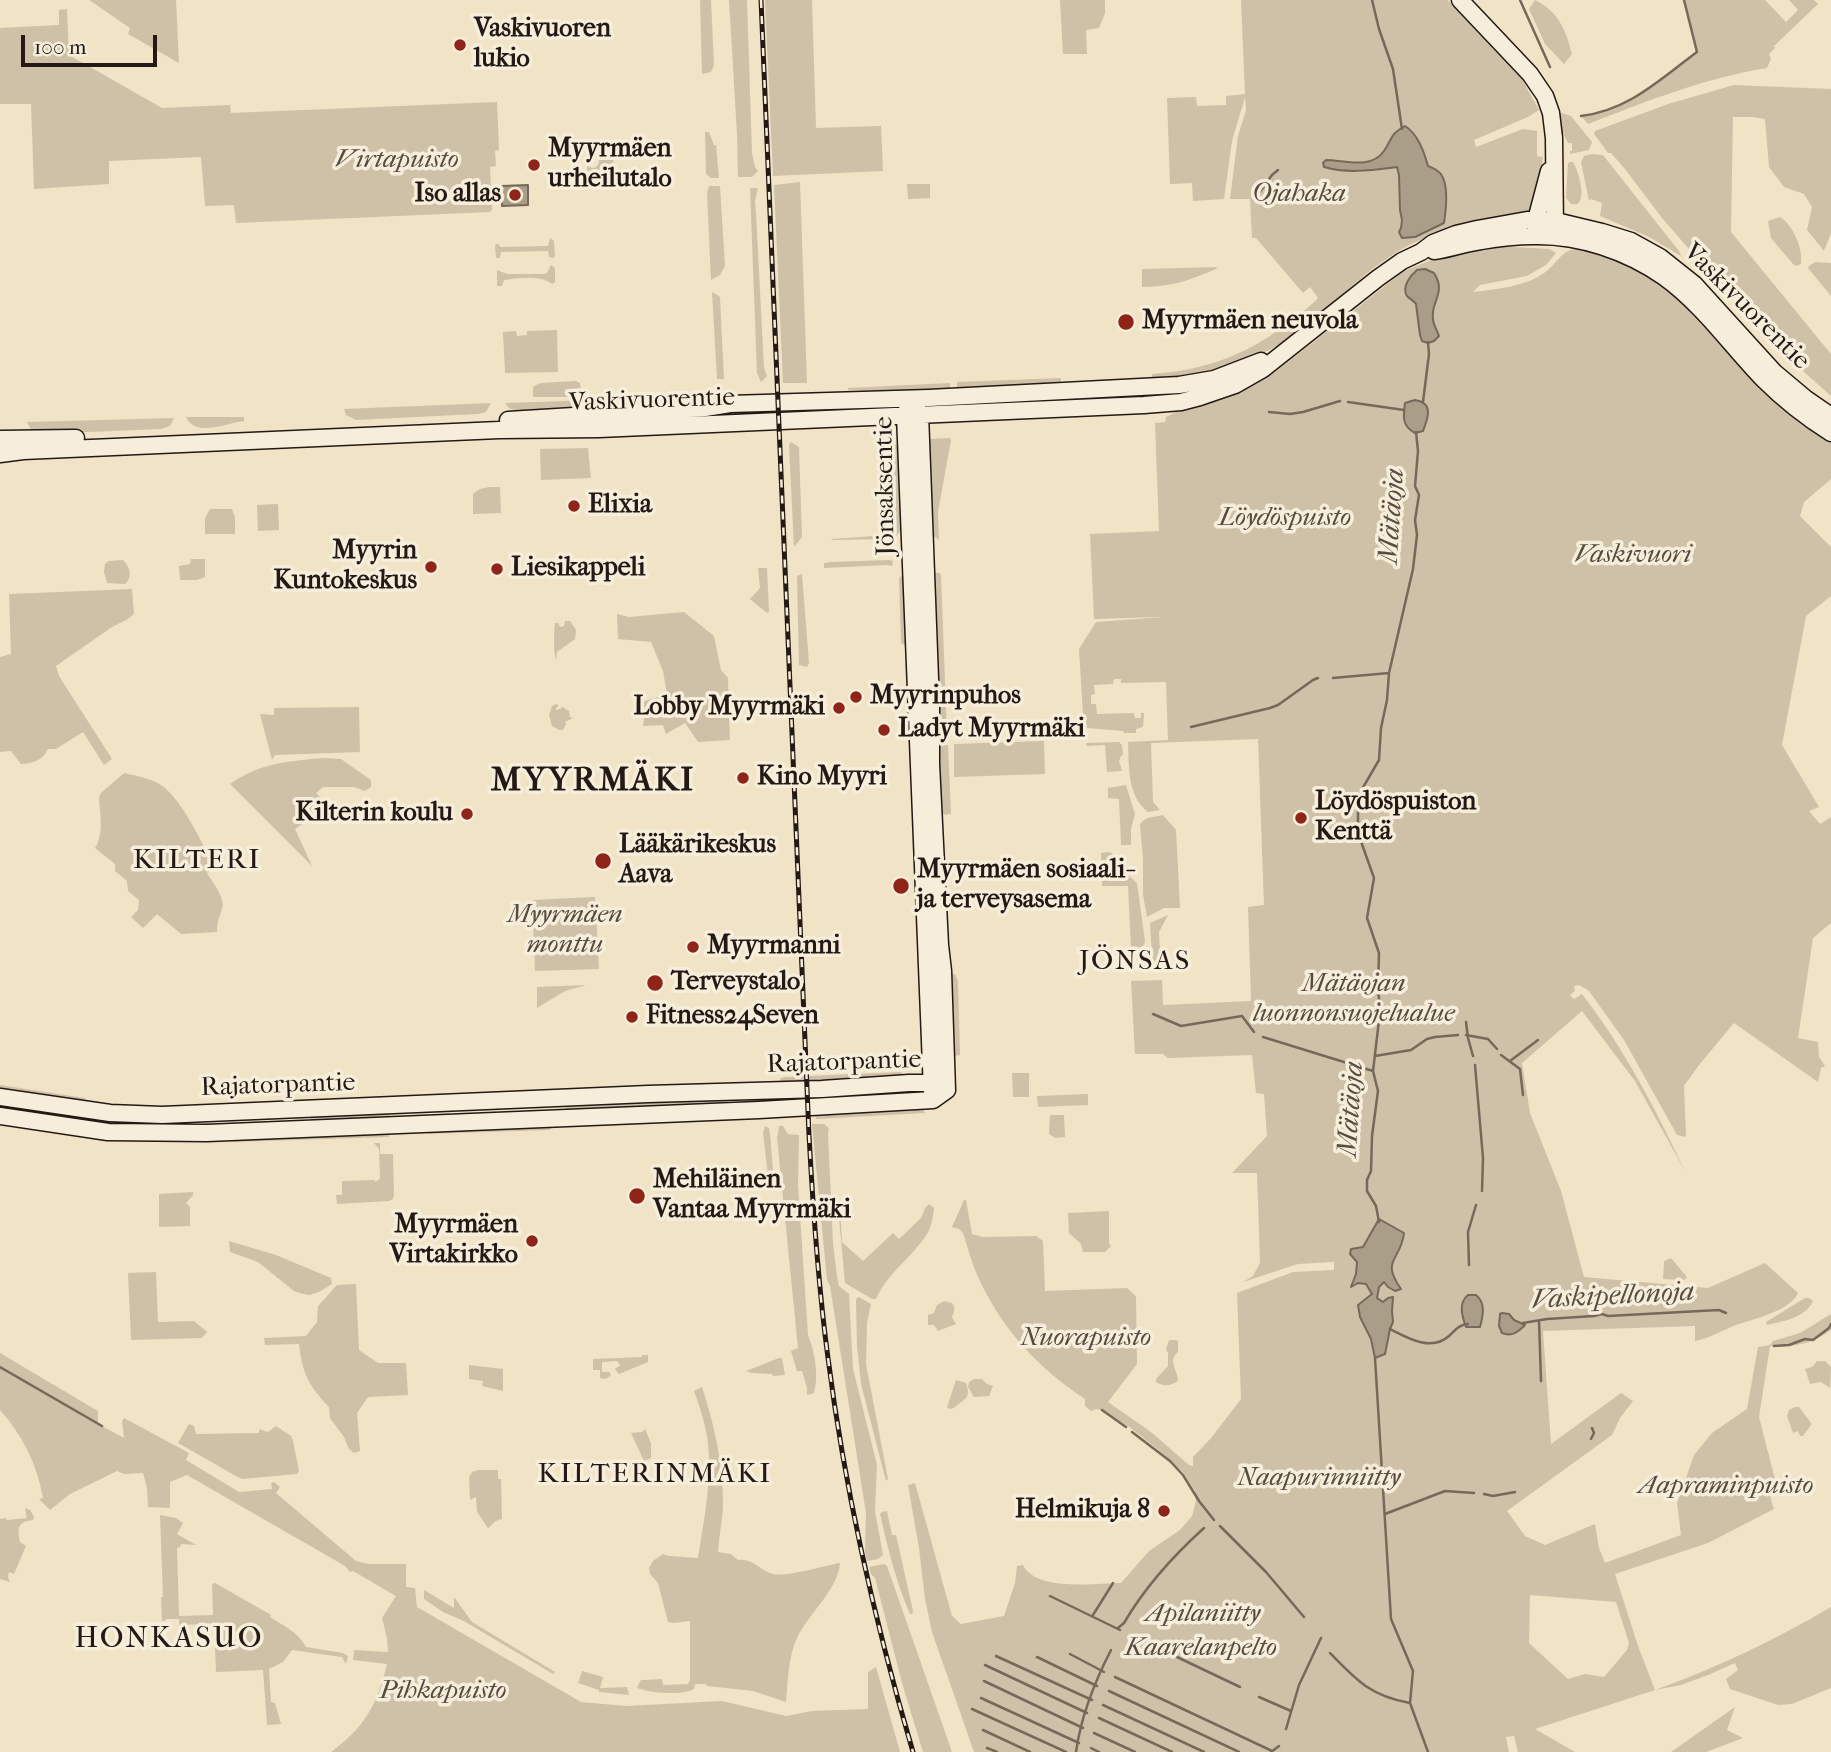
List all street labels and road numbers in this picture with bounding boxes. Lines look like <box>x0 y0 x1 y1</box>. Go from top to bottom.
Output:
street label: Vaskivuorentie <box>1676 237 1816 377</box>
street label: Vaskivuorentie <box>568 383 736 419</box>
street label: Jönsaksentie <box>869 416 903 556</box>
street label: Rajatorpantie <box>766 1045 922 1081</box>
street label: Rajatorpantie <box>200 1068 356 1104</box>

